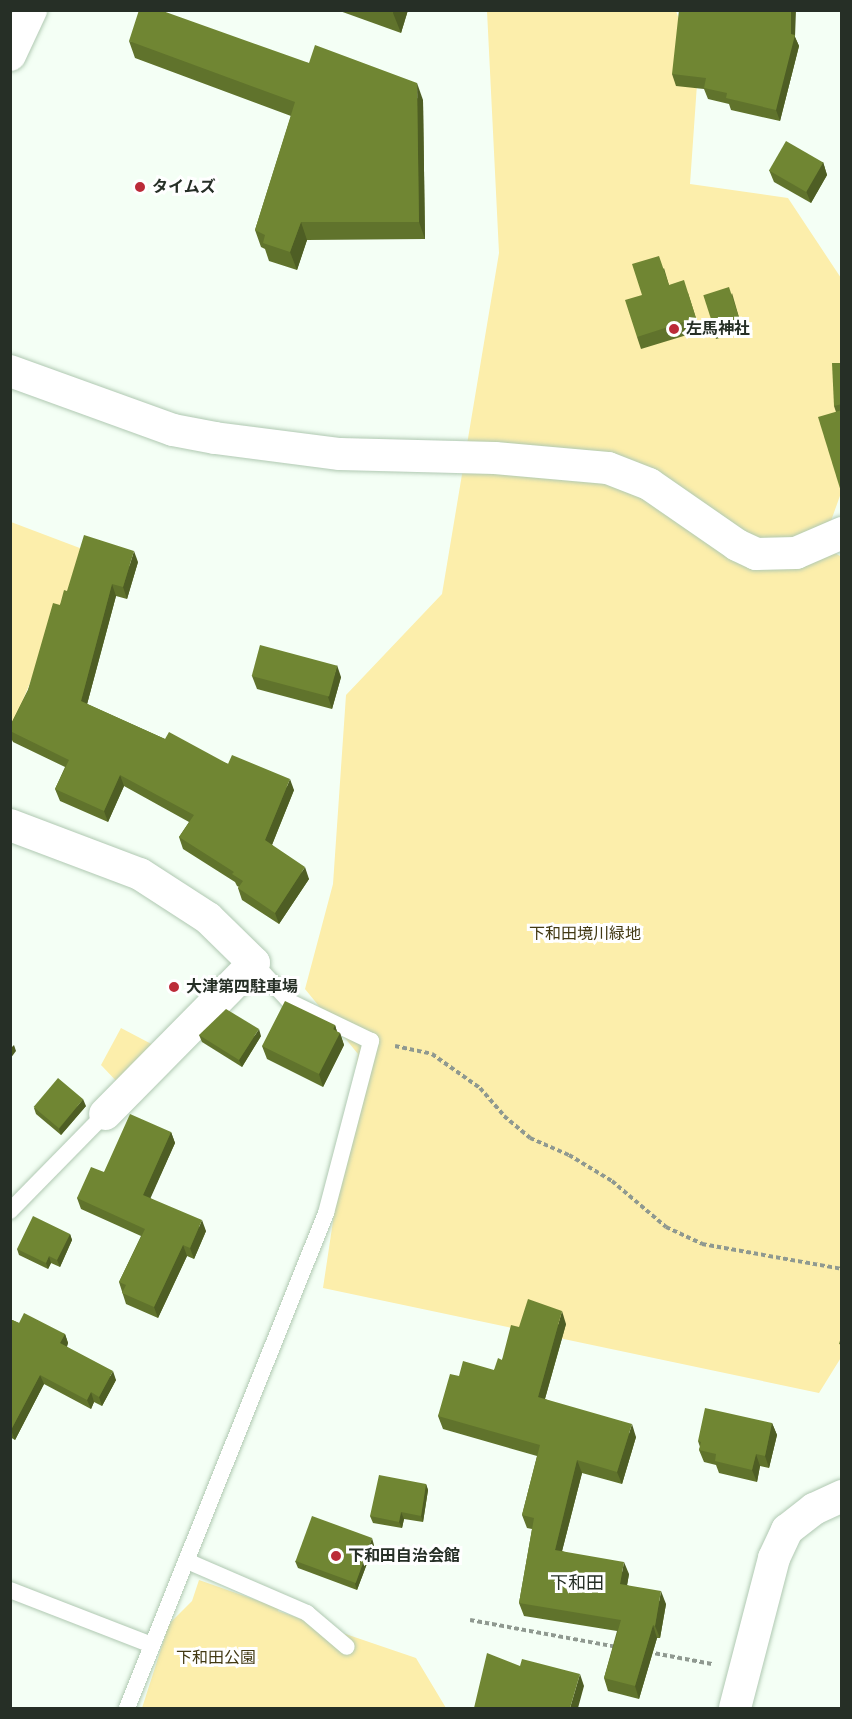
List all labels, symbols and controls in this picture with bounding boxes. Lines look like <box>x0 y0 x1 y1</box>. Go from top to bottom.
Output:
place label: タイムズ <box>152 177 216 197</box>
marker: タイムズ <box>133 180 147 194</box>
place label: 左馬神社 <box>686 319 750 339</box>
marker: 左馬神社 <box>667 322 681 336</box>
park label: 下和田境川緑地 <box>529 924 641 944</box>
place label: 大津第四駐車場 <box>186 977 298 997</box>
marker: 大津第四駐車場 <box>167 980 181 994</box>
place label: 下和田自治会館 <box>348 1546 460 1566</box>
marker: 下和田自治会館 <box>329 1549 343 1563</box>
district label: 下和田 <box>550 1572 604 1594</box>
park label: 下和田公園 <box>176 1648 256 1668</box>

